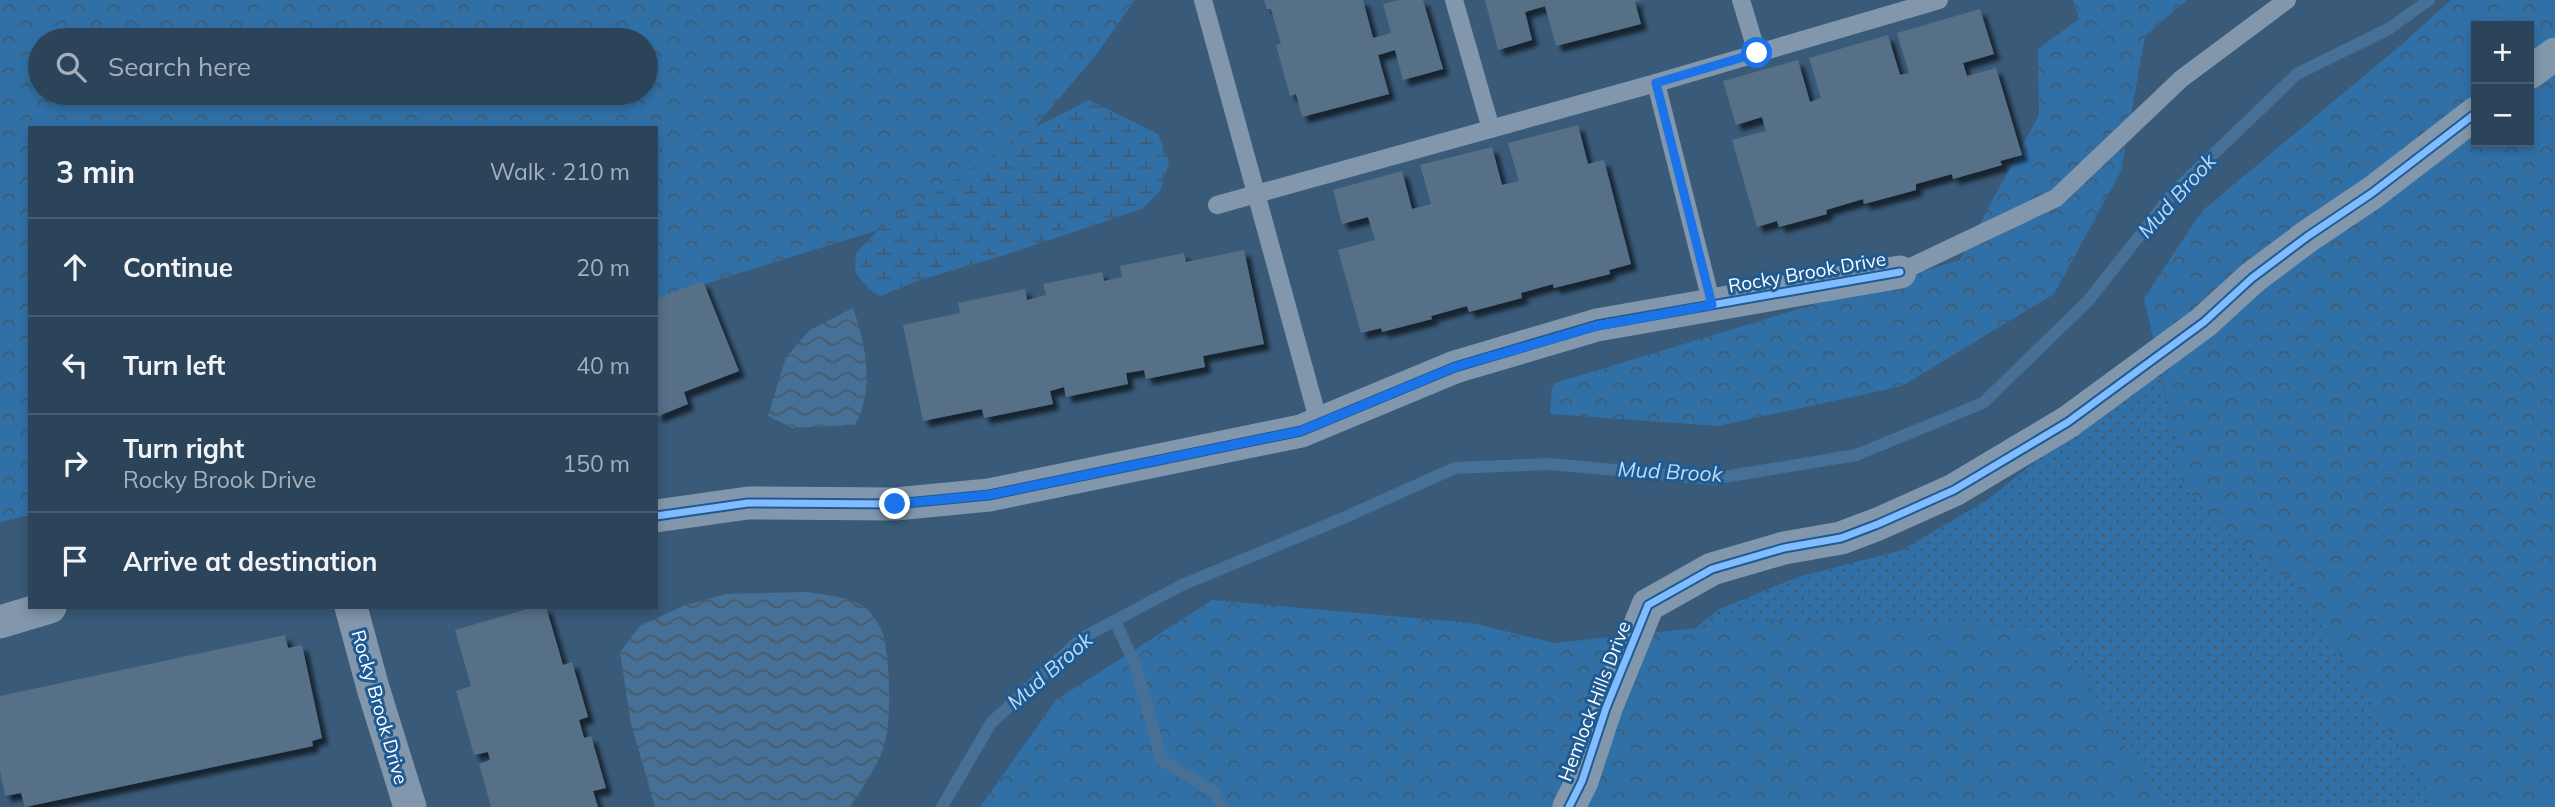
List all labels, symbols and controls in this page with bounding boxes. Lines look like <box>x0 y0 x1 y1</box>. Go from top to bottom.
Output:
map controls <box>2471 21 2534 147</box>
button: + <box>2471 21 2534 84</box>
search box <box>28 28 658 105</box>
route start <box>1741 37 1772 68</box>
icon: search <box>52 48 90 86</box>
text: Search here <box>108 50 251 83</box>
button: − <box>2471 84 2534 147</box>
water label: Mud Brook <box>2132 147 2222 243</box>
text: 3 min <box>56 153 135 191</box>
text: Walk · 210 m <box>490 157 630 186</box>
street label: Rocky Brook Drive <box>1726 246 1888 298</box>
icon: ahead <box>56 248 94 286</box>
text: Continue <box>123 251 233 284</box>
text: 20 m <box>576 253 630 282</box>
icon: left <box>56 346 94 384</box>
text: Turn left <box>123 349 225 382</box>
text: 40 m <box>576 351 630 380</box>
text: Turn right <box>123 432 244 465</box>
icon: right <box>56 444 94 482</box>
text: 150 m <box>562 449 630 478</box>
water label: Mud Brook <box>1617 455 1724 487</box>
text: Rocky Brook Drive <box>123 465 316 494</box>
route end <box>879 488 910 519</box>
icon: arrive <box>56 542 94 580</box>
text: Arrive at destination <box>123 545 378 578</box>
street label: Hemlock Hills Drive <box>1552 618 1636 784</box>
water label: Mud Brook <box>1001 625 1098 714</box>
street label: Rocky Brook Drive <box>346 627 414 787</box>

